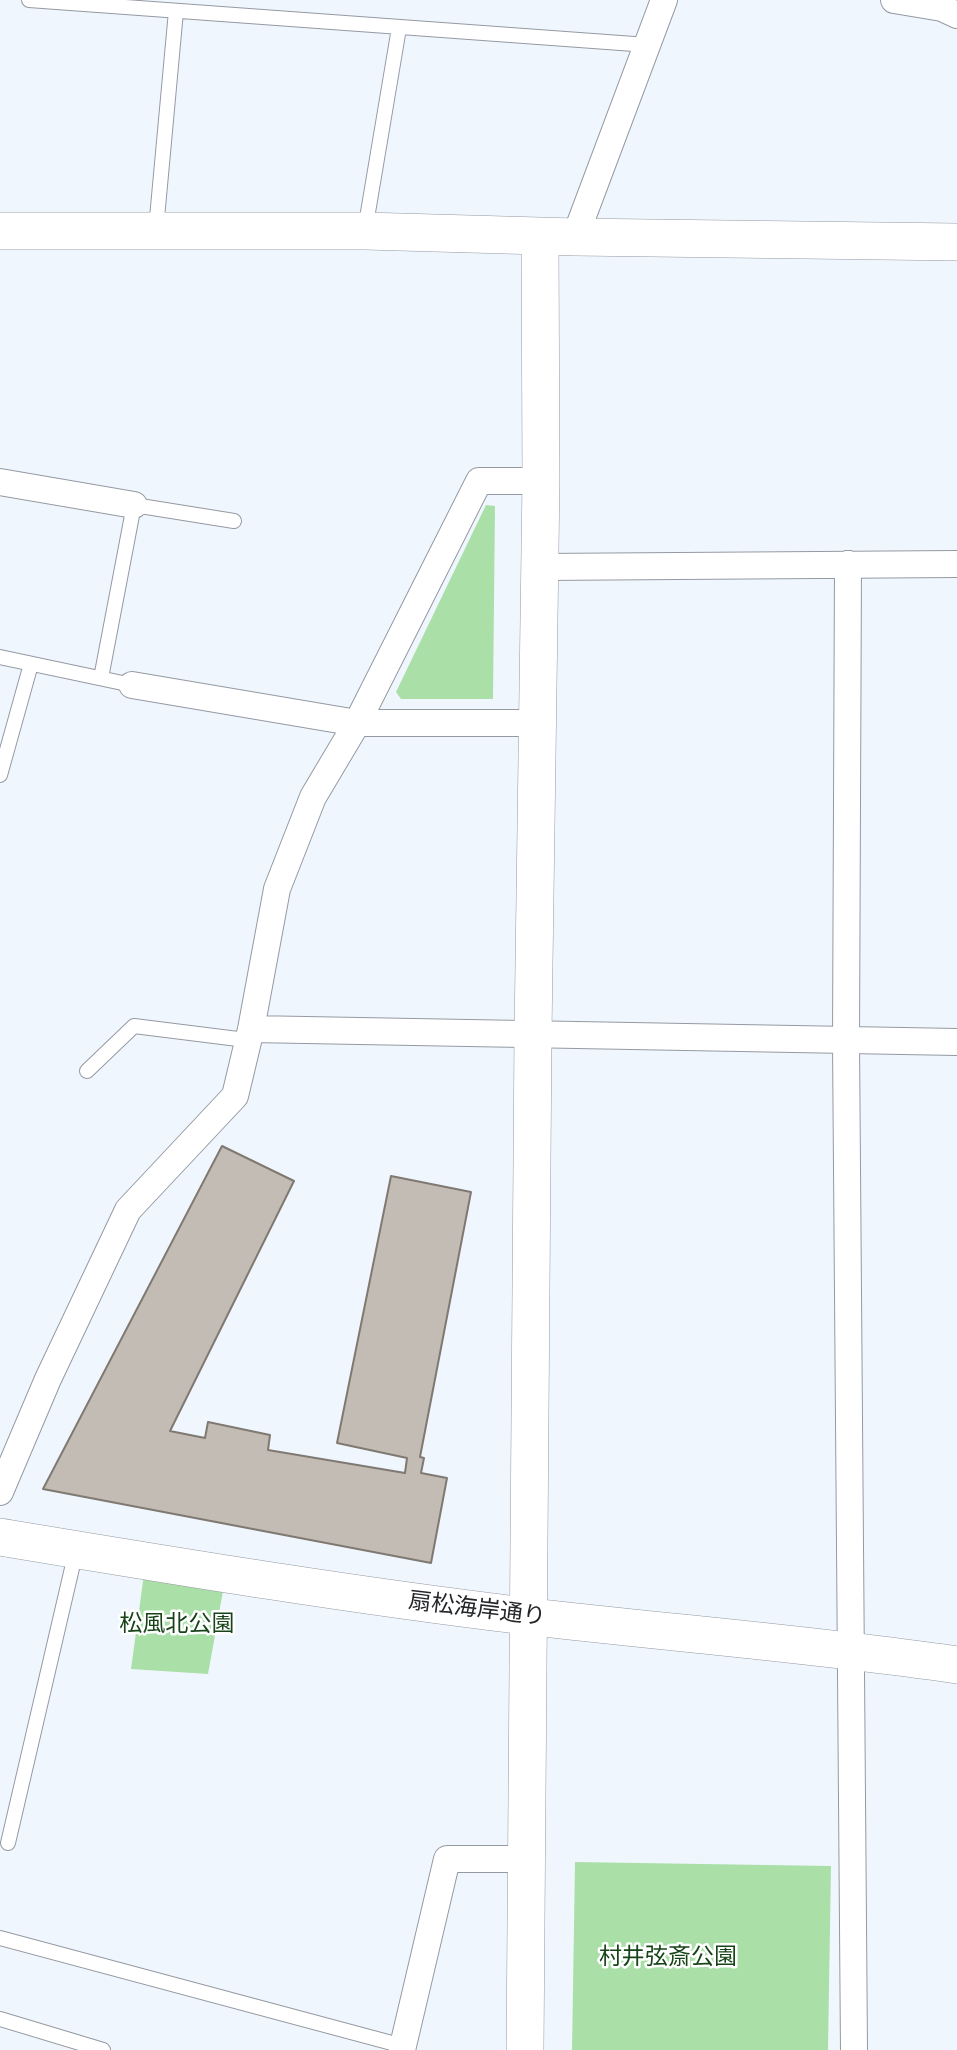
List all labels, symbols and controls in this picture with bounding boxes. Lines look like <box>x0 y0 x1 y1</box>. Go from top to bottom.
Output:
street label: 扇松海岸通り <box>407 1587 547 1631</box>
park label: 松風北公園 <box>120 1610 234 1638</box>
park label: 村井弦斎公園 <box>599 1943 737 1971</box>

